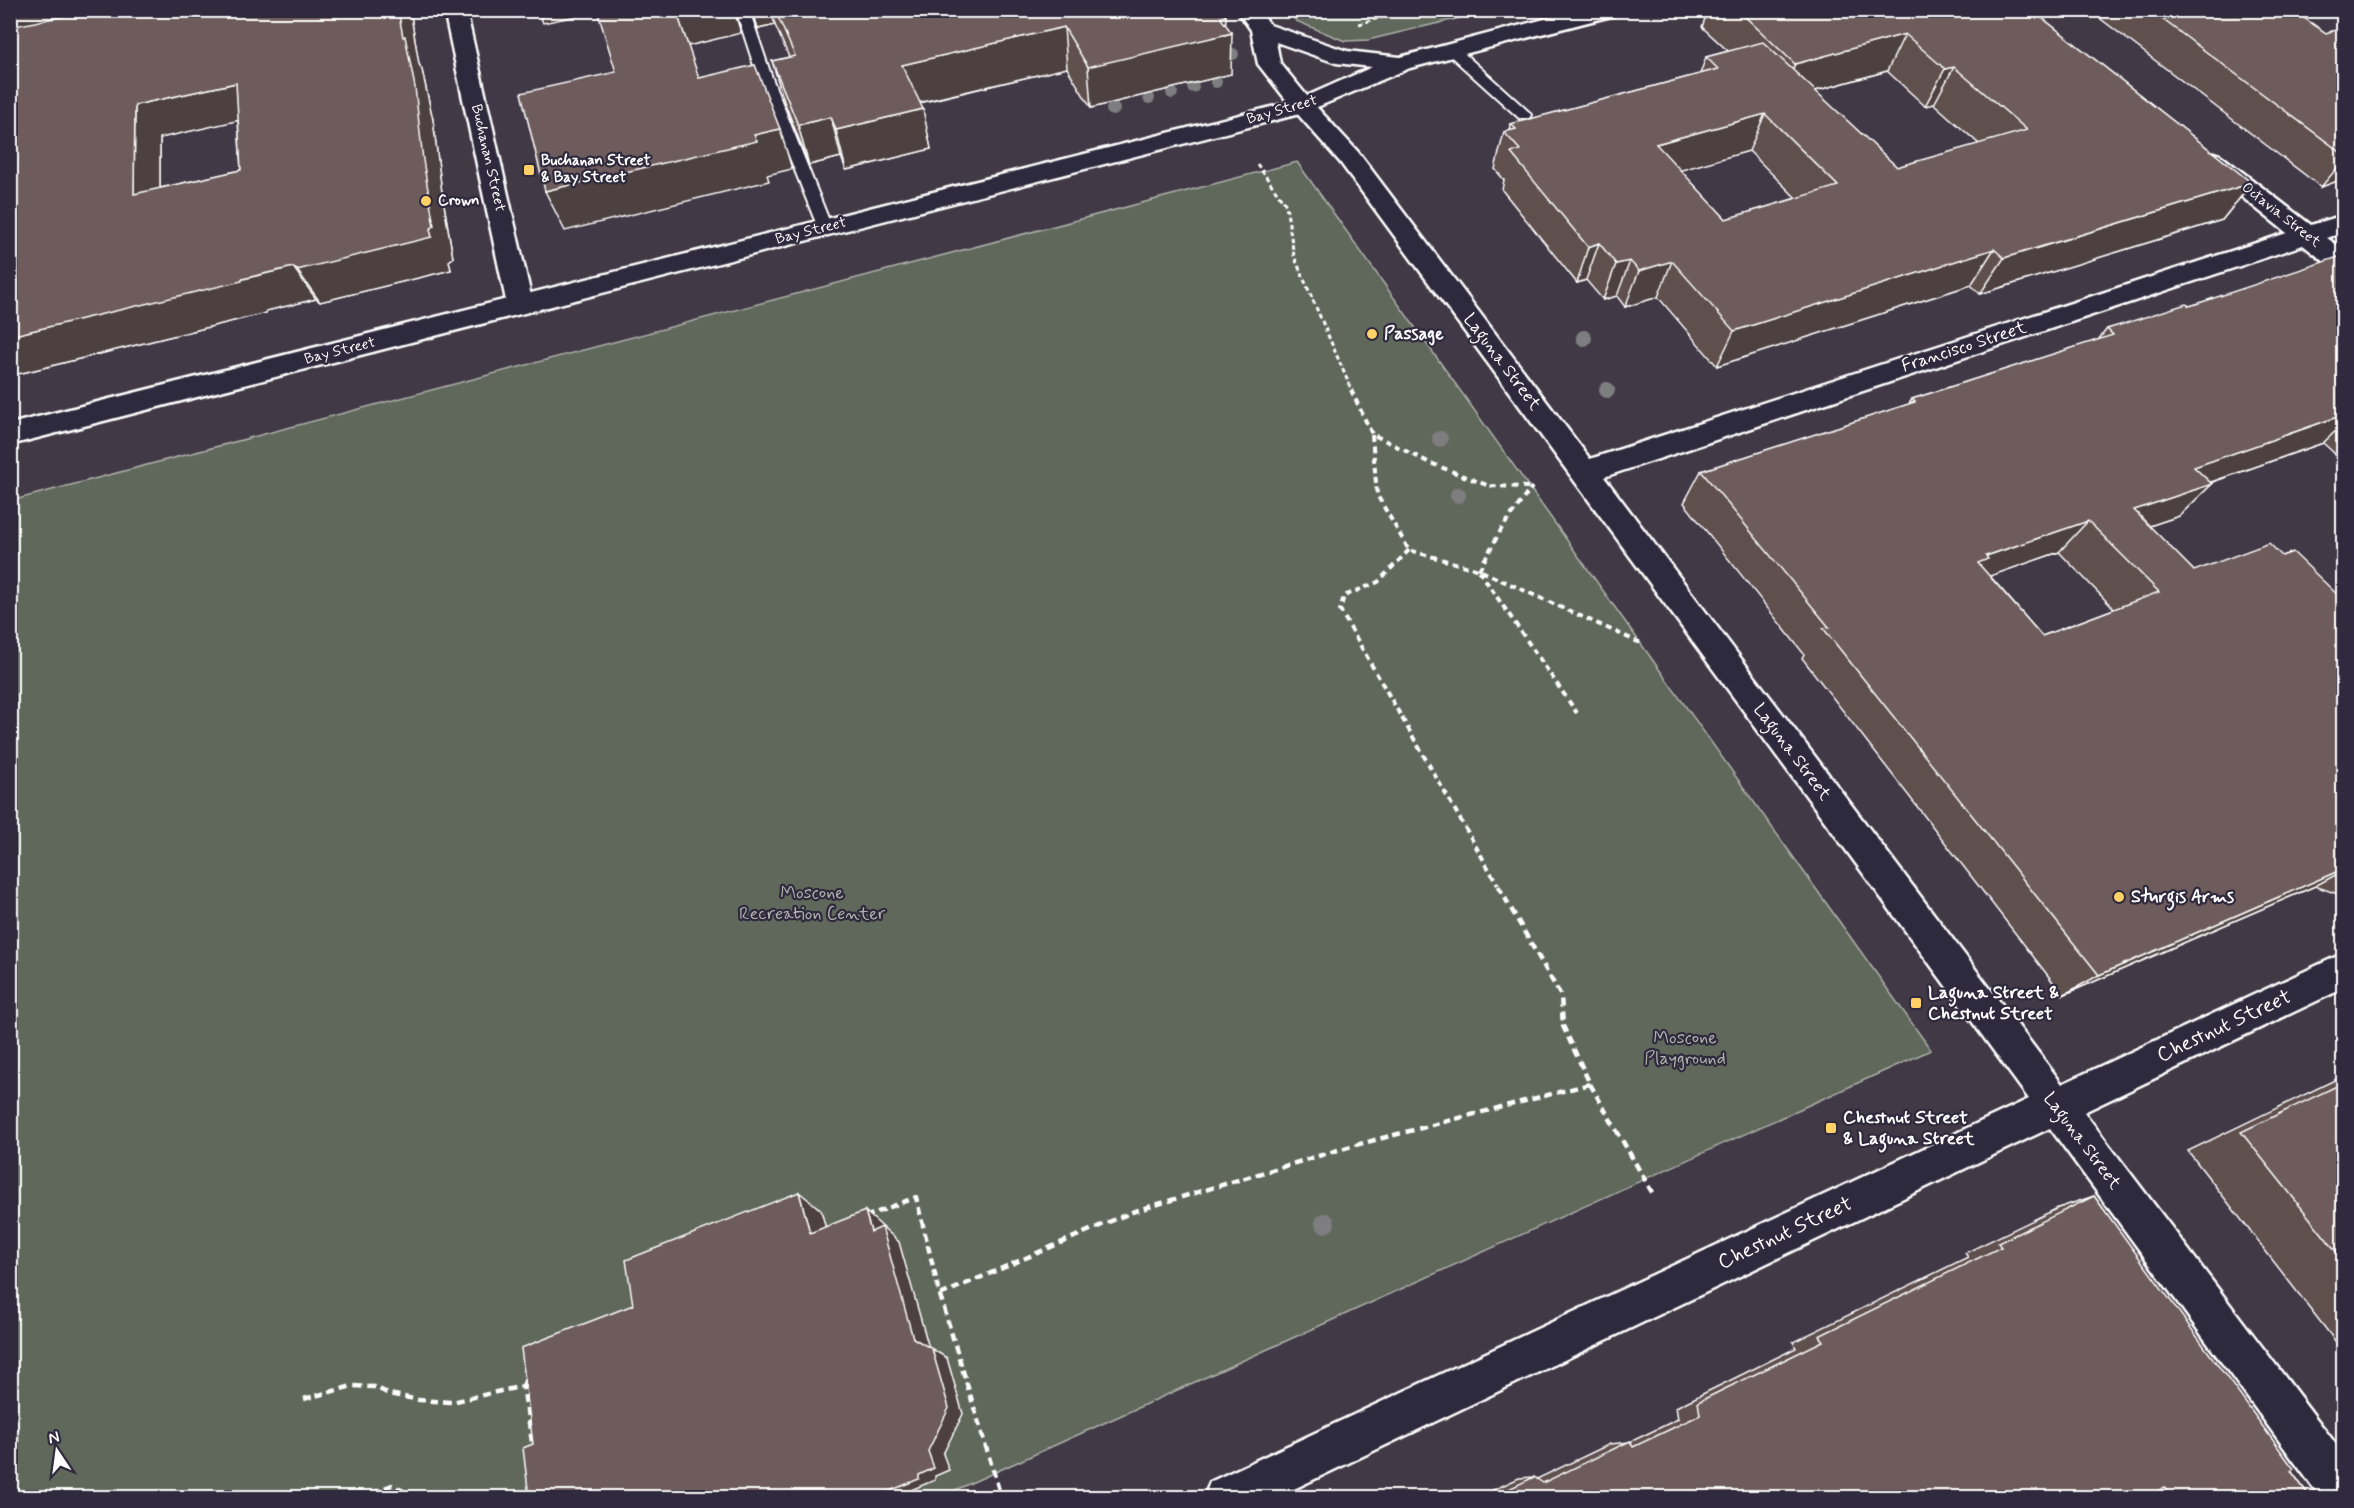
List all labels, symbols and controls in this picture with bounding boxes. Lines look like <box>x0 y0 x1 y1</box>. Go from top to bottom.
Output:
street label: Bay Street <box>1244 90 1320 130</box>
street label: Buchanan Street <box>466 102 510 214</box>
place label: Buchanan Street & Bay Street <box>541 151 651 188</box>
marker: Buchanan Street & Bay Street <box>522 163 536 177</box>
street label: Octavia Street <box>2237 178 2325 252</box>
place label: Crown <box>438 191 479 211</box>
marker: Crown <box>419 194 433 208</box>
street label: Bay Street <box>773 213 849 249</box>
street label: Laguna Street <box>1456 308 1547 417</box>
street label: Francisco Street <box>1899 315 2030 378</box>
place label: Passage <box>1384 322 1444 346</box>
marker: Passage <box>1365 327 1379 341</box>
street label: Bay Street <box>302 333 378 369</box>
street label: Laguna Street <box>1746 698 1837 807</box>
park label: Moscone Recreation Center <box>739 881 886 926</box>
place label: Sturgis Arms <box>2131 885 2234 911</box>
marker: Sturgis Arms <box>2112 890 2126 904</box>
place label: Laguna Street & Chestnut Street <box>1928 981 2059 1026</box>
street label: Chestnut Street <box>2152 983 2296 1069</box>
marker: Laguna Street & Chestnut Street <box>1909 996 1923 1010</box>
park label: Moscone Playground <box>1644 1026 1726 1071</box>
street label: Laguna Street <box>2036 1087 2127 1196</box>
place label: Chestnut Street & Laguna Street <box>1843 1106 1975 1153</box>
marker: Chestnut Street & Laguna Street <box>1824 1121 1838 1135</box>
street label: Chestnut Street <box>1713 1190 1857 1276</box>
north arrow <box>27 1421 87 1481</box>
text: N <box>46 1426 62 1449</box>

